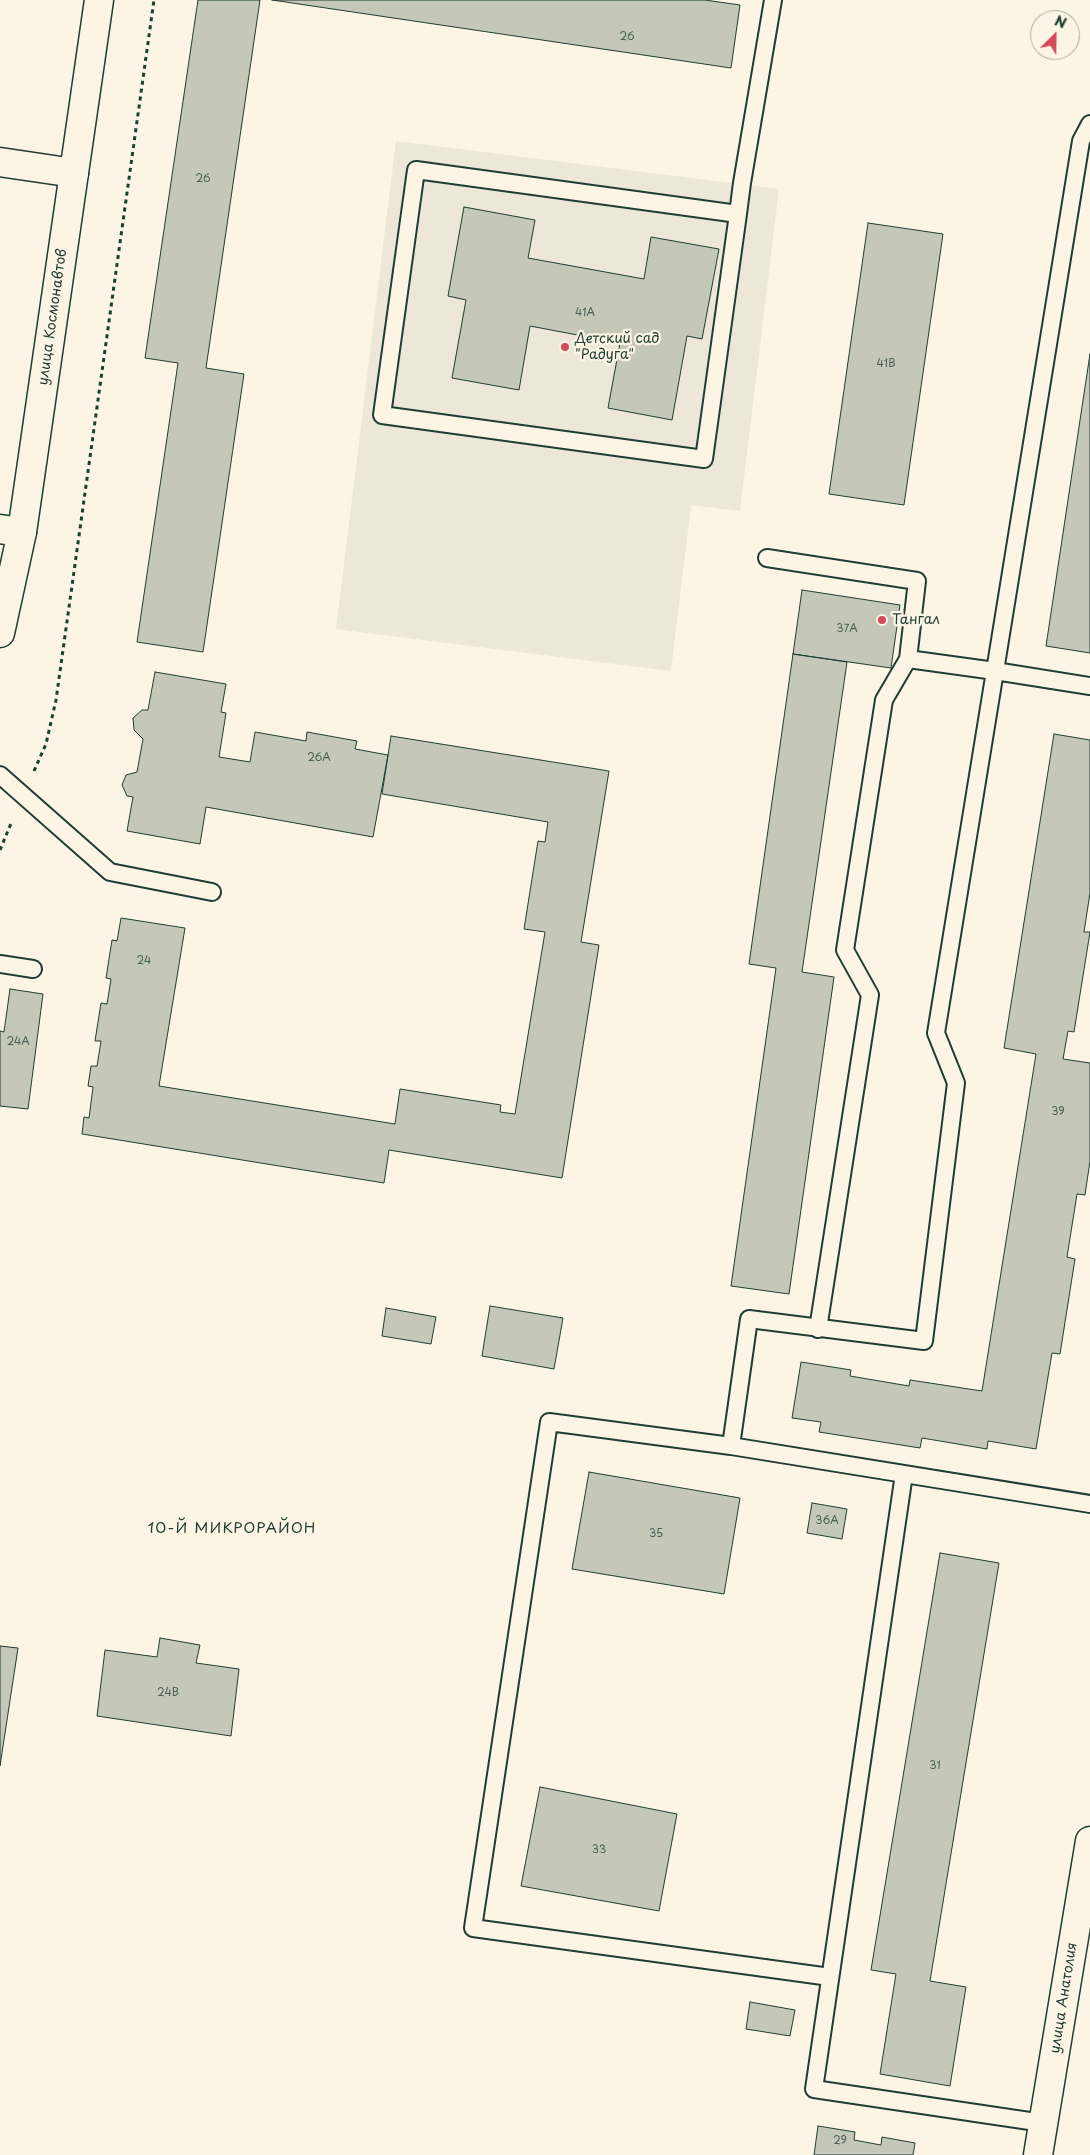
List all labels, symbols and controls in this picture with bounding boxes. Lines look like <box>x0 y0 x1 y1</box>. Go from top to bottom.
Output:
north arrow <box>1030 10 1080 60</box>
text: N <box>1051 10 1070 33</box>
house number: 26 <box>619 30 635 44</box>
house number: 26 <box>195 172 211 186</box>
street label: улица Космонавтов <box>35 248 71 386</box>
house number: 41А <box>575 306 595 320</box>
place label: Детский сад "Радуга" <box>575 331 660 364</box>
marker: Детский сад "Радуга" <box>559 341 571 353</box>
house number: 41В <box>877 357 895 371</box>
place label: Тангал <box>892 612 940 628</box>
marker: Тангал <box>876 614 888 626</box>
house number: 37А <box>836 622 858 636</box>
house number: 26А <box>307 751 331 765</box>
house number: 24 <box>137 954 151 968</box>
house number: 24А <box>6 1035 30 1049</box>
house number: 39 <box>1051 1105 1065 1119</box>
house number: 36А <box>815 1514 839 1528</box>
district label: 10-Й МИКРОРАЙОН <box>145 1520 319 1538</box>
house number: 35 <box>649 1527 663 1541</box>
house number: 24В <box>157 1686 179 1700</box>
house number: 31 <box>929 1759 941 1773</box>
house number: 33 <box>592 1843 606 1857</box>
street label: улица Анатолия <box>1047 1941 1081 2055</box>
house number: 29 <box>833 2134 847 2148</box>

